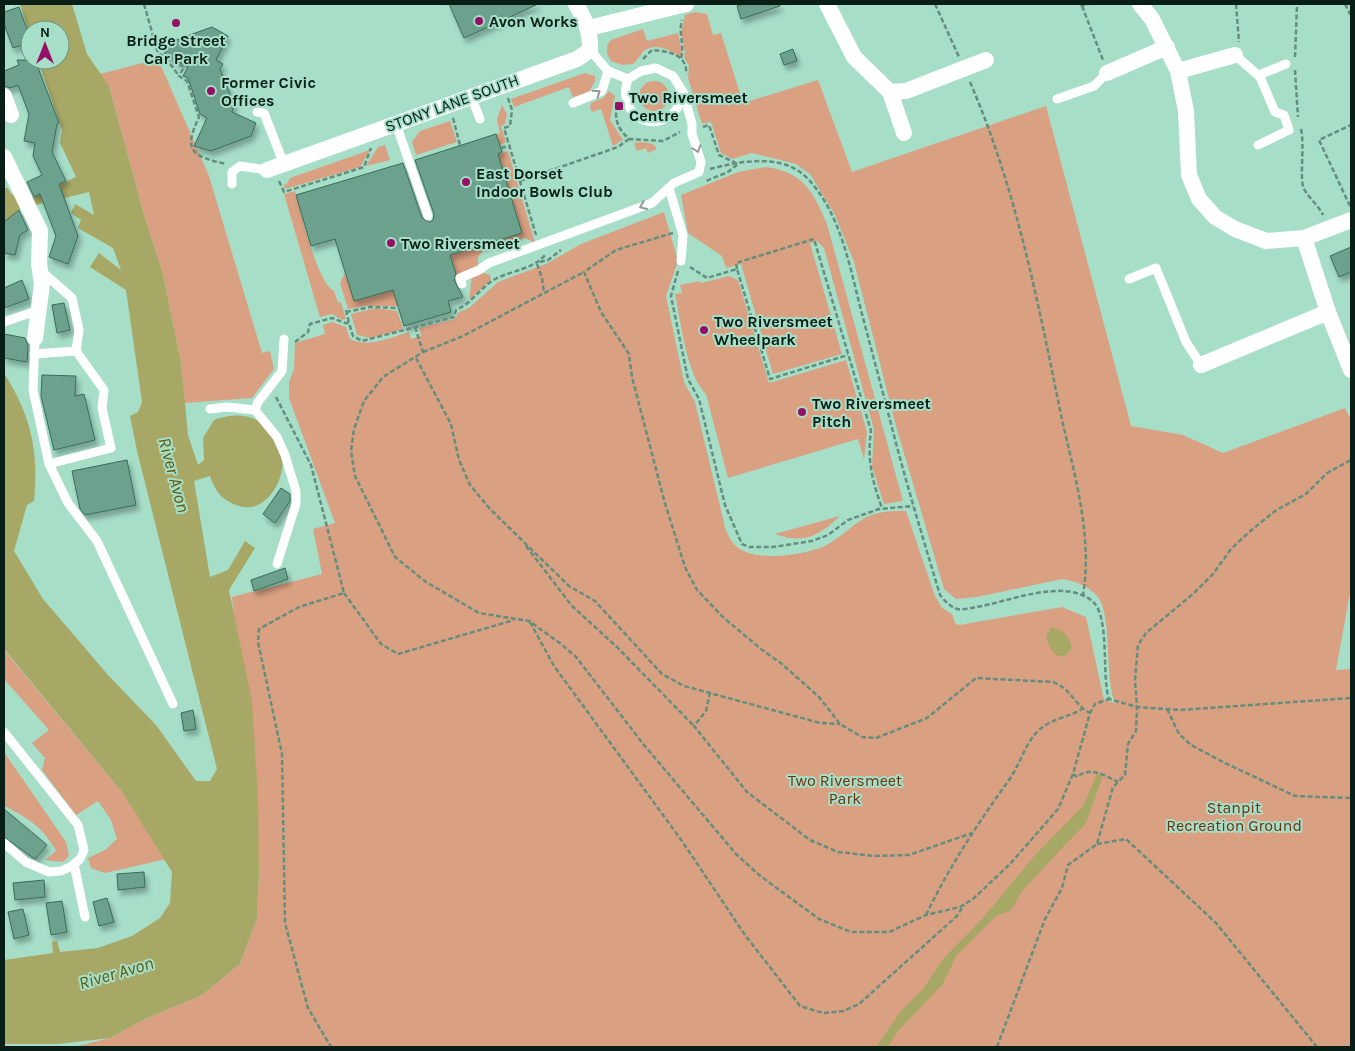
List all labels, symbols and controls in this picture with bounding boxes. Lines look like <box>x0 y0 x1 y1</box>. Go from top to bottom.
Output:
place label: Avon Works <box>489 12 578 31</box>
marker: Avon Works <box>473 15 485 27</box>
marker: Bridge Street Car Park <box>170 17 182 29</box>
north arrow <box>20 20 70 70</box>
text: N <box>40 24 50 41</box>
place label: Bridge Street Car Park <box>126 31 226 68</box>
street label: STONY LANE SOUTH <box>382 70 522 136</box>
place label: Former Civic Offices <box>221 73 316 110</box>
marker: Former Civic Offices <box>205 85 217 97</box>
place label: Two Riversmeet Centre <box>629 88 748 125</box>
one-way arrow <box>592 89 601 99</box>
marker: Two Riversmeet Centre <box>613 100 625 112</box>
one-way arrow <box>691 145 701 153</box>
place label: East Dorset Indoor Bowls Club <box>476 164 613 201</box>
marker: East Dorset Indoor Bowls Club <box>460 176 472 188</box>
one-way arrow <box>639 200 648 210</box>
place label: Two Riversmeet <box>401 234 520 253</box>
marker: Two Riversmeet <box>385 237 397 249</box>
place label: Two Riversmeet Wheelpark <box>714 312 833 349</box>
marker: Two Riversmeet Wheelpark <box>698 324 710 336</box>
place label: Two Riversmeet Pitch <box>812 394 931 431</box>
marker: Two Riversmeet Pitch <box>796 406 808 418</box>
water label: River Avon <box>153 435 195 515</box>
park label: Two Riversmeet Park <box>788 771 902 808</box>
park label: Stanpit Recreation Ground <box>1166 798 1302 835</box>
water label: River Avon <box>76 952 156 994</box>

